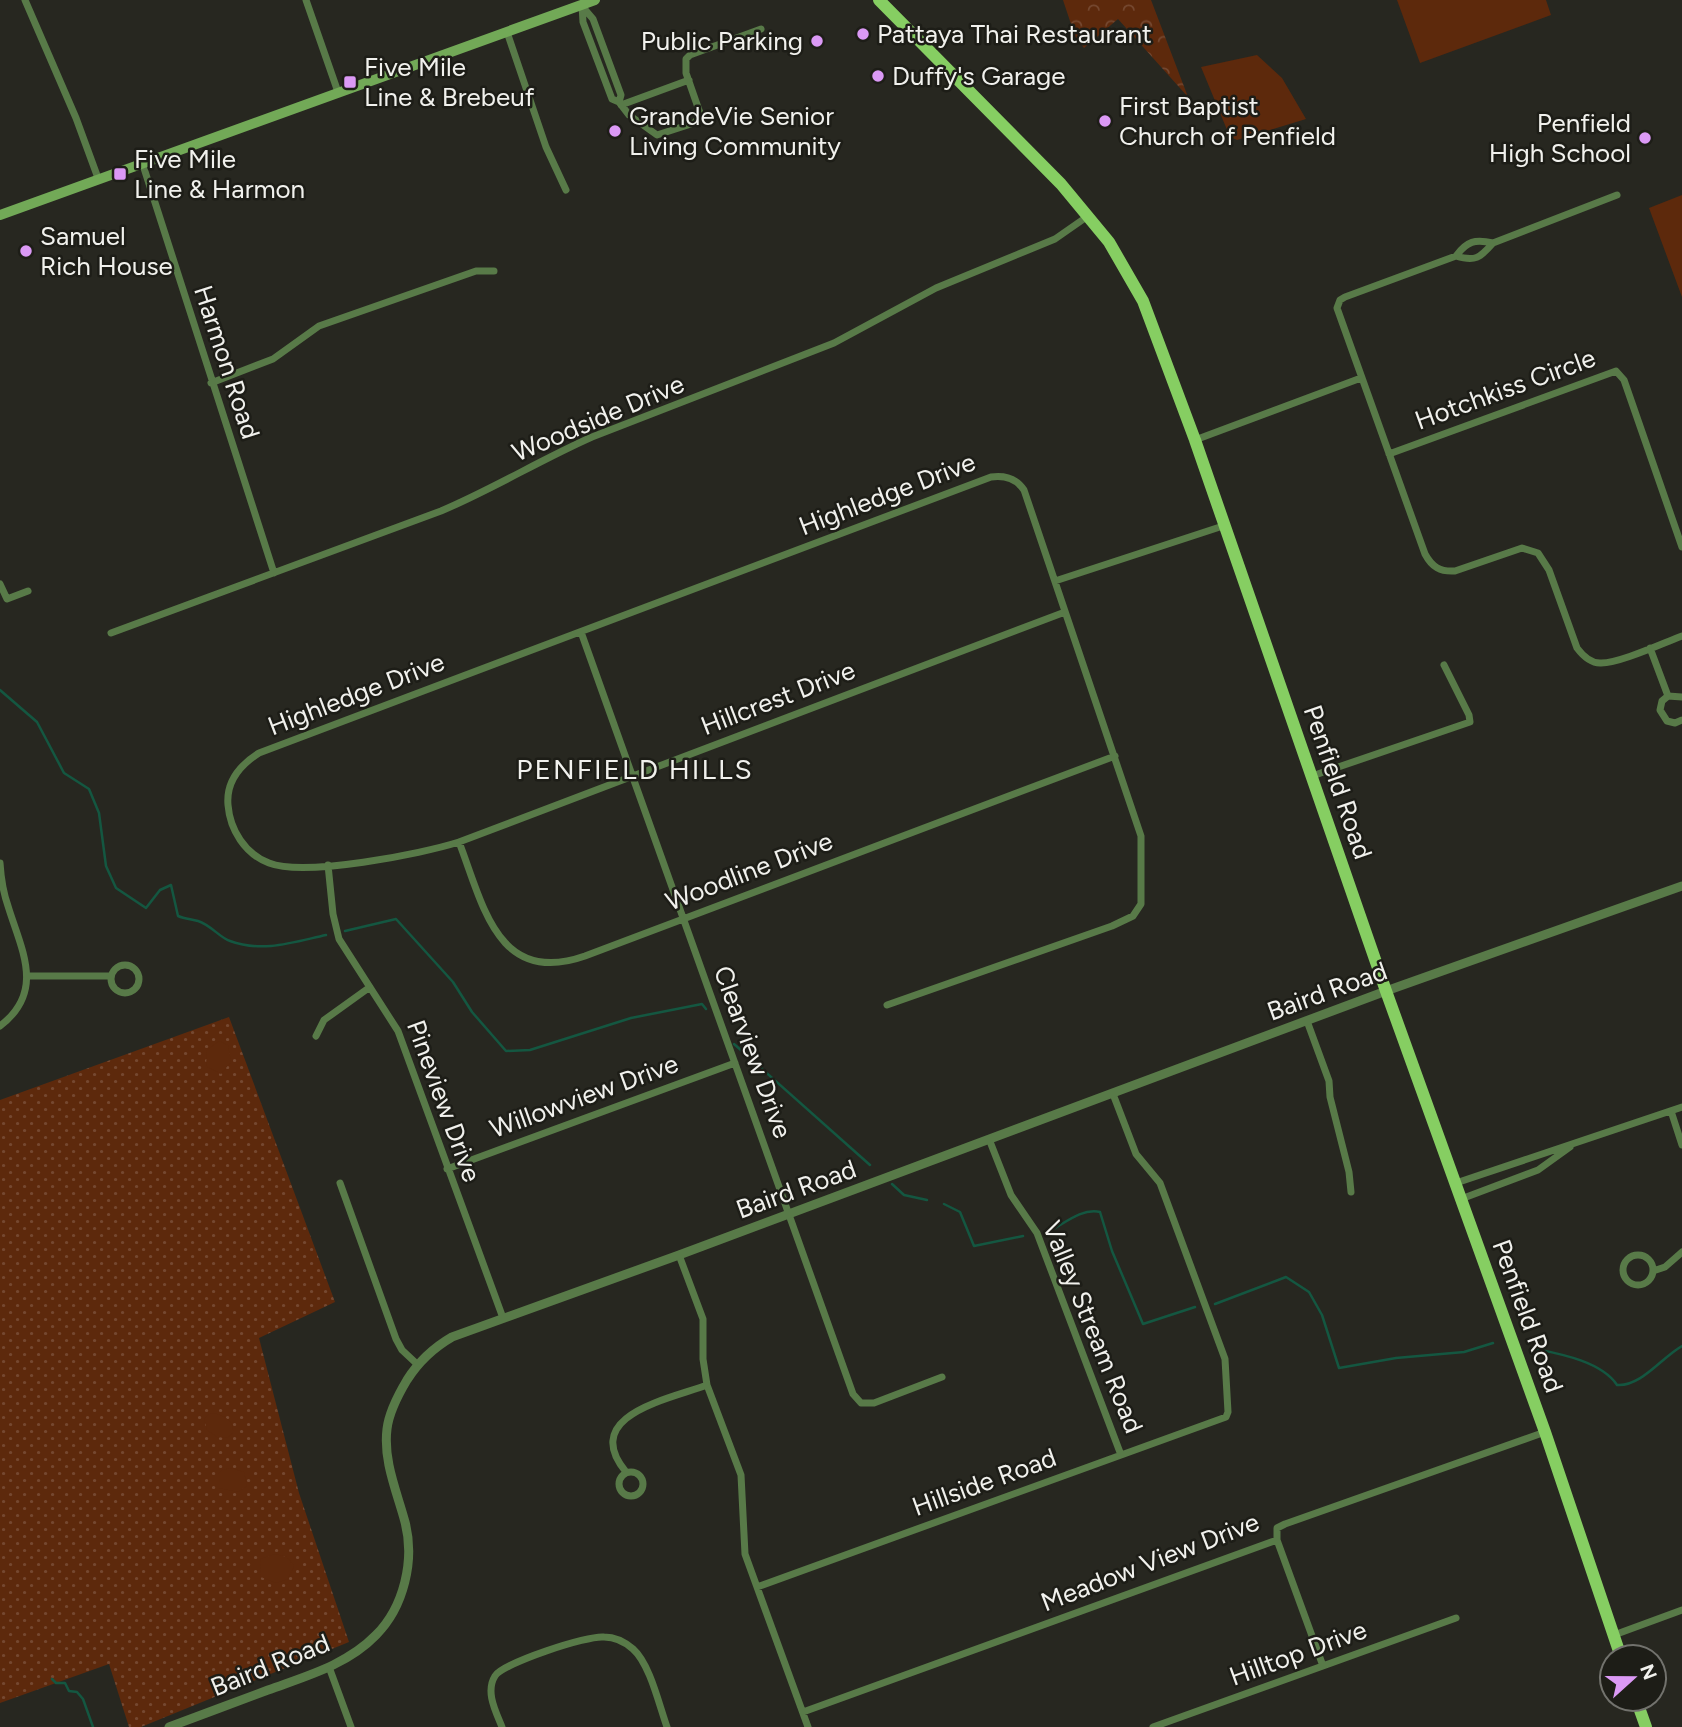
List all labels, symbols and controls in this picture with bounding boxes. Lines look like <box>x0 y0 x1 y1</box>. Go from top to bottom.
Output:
place label: Pattaya Thai Restaurant <box>877 18 1152 50</box>
place label: Public Parking <box>641 25 803 57</box>
marker: Pattaya Thai Restaurant <box>855 26 871 42</box>
marker: Public Parking <box>809 33 825 49</box>
place label: Five Mile Line & Brebeuf <box>364 51 535 113</box>
place label: Duffy's Garage <box>892 60 1066 92</box>
marker: Duffy's Garage <box>870 68 886 84</box>
marker: Five Mile Line & Brebeuf <box>342 74 358 90</box>
place label: First Baptist Church of Penfield <box>1119 90 1336 152</box>
place label: GrandeVie Senior Living Community <box>629 100 841 162</box>
place label: Penfield High School <box>1489 107 1631 169</box>
marker: First Baptist Church of Penfield <box>1097 113 1113 129</box>
marker: GrandeVie Senior Living Community <box>607 123 623 139</box>
marker: Penfield High School <box>1637 130 1653 146</box>
place label: Five Mile Line & Harmon <box>134 143 305 205</box>
marker: Five Mile Line & Harmon <box>112 166 128 182</box>
place label: Samuel Rich House <box>40 220 173 282</box>
marker: Samuel Rich House <box>18 243 34 259</box>
street label: Harmon Road <box>187 281 267 443</box>
street label: Hotchkiss Circle <box>1410 342 1600 436</box>
street label: Woodside Drive <box>507 367 689 469</box>
street label: Highledge Drive <box>794 446 980 542</box>
street label: Highledge Drive <box>263 646 449 742</box>
street label: Hillcrest Drive <box>696 654 860 742</box>
street label: Penfield Road <box>1297 701 1379 863</box>
district label: PENFIELD HILLS <box>516 752 754 786</box>
street label: Woodline Drive <box>661 824 837 918</box>
street label: Baird Road <box>1263 955 1391 1027</box>
street label: Clearview Drive <box>707 961 799 1143</box>
street label: Pineview Drive <box>400 1016 488 1186</box>
street label: Willowview Drive <box>486 1047 682 1145</box>
street label: Baird Road <box>732 1153 860 1225</box>
street label: Valley Stream Road <box>1036 1216 1150 1438</box>
street label: Penfield Road <box>1486 1235 1570 1397</box>
street label: Hillside Road <box>908 1441 1060 1523</box>
street label: Meadow View Drive <box>1036 1506 1264 1618</box>
street label: Hilltop Drive <box>1225 1613 1371 1693</box>
street label: Baird Road <box>206 1627 334 1703</box>
north arrow <box>1598 1643 1668 1713</box>
text: N <box>1635 1661 1662 1683</box>

